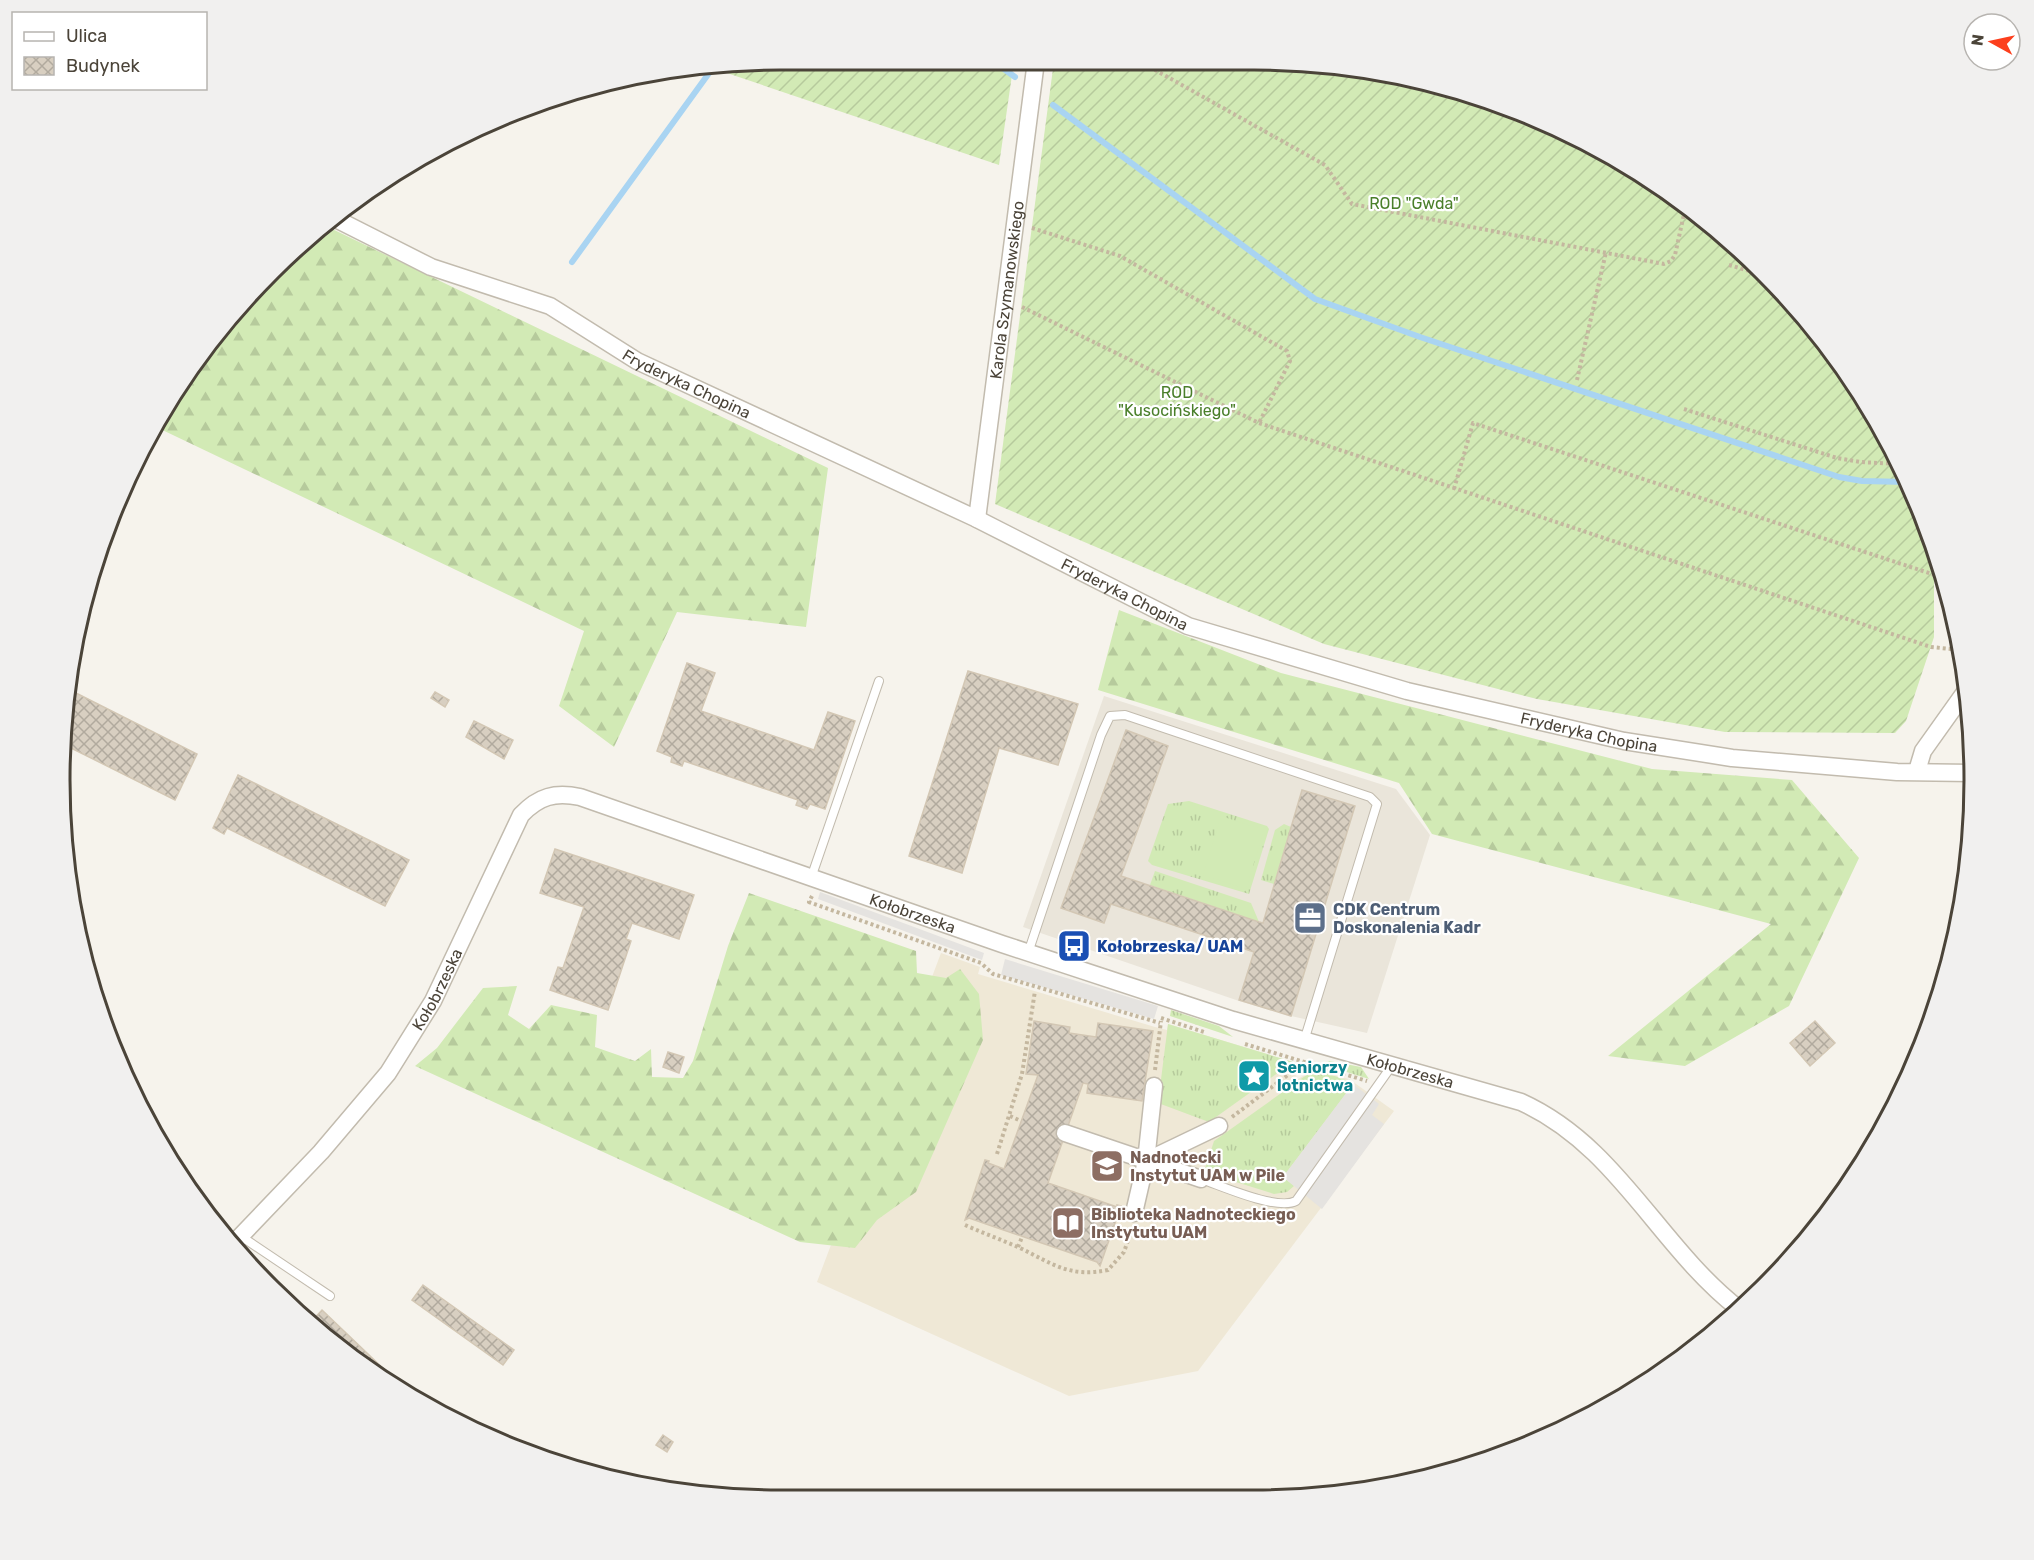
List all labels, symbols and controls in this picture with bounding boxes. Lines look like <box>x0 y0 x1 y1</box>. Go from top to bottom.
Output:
legend <box>12 12 207 90</box>
north arrow <box>1962 12 2022 72</box>
text: Ulica <box>66 25 107 47</box>
text: N <box>1967 33 1988 47</box>
text: Budynek <box>66 55 140 77</box>
park label: ROD "Gwda" <box>1369 194 1459 213</box>
street label: Karola Szymanowskiego <box>986 200 1028 380</box>
street label: Fryderyka Chopina <box>619 345 754 423</box>
park label: ROD "Kusocińskiego" <box>1118 383 1236 420</box>
street label: Fryderyka Chopina <box>1058 554 1191 634</box>
street label: Fryderyka Chopina <box>1519 708 1659 756</box>
street label: Kołobrzeska <box>867 890 958 937</box>
office icon: CDK Centrum Doskonalenia Kadr <box>1292 900 1328 936</box>
place label: CDK Centrum Doskonalenia Kadr <box>1333 900 1481 937</box>
bus stop icon: Kołobrzeska/ UAM <box>1056 928 1092 964</box>
place label: Kołobrzeska/ UAM <box>1097 937 1243 956</box>
street label: Kołobrzeska <box>408 946 466 1034</box>
street label: Kołobrzeska <box>1364 1050 1456 1092</box>
place icon: Seniorzy lotnictwa <box>1236 1058 1272 1094</box>
place label: Seniorzy lotnictwa <box>1277 1058 1353 1095</box>
school or university icon: Nadnotecki Instytut UAM w Pile <box>1089 1148 1125 1184</box>
place label: Nadnotecki Instytut UAM w Pile <box>1130 1148 1285 1185</box>
library icon: Biblioteka Nadnoteckiego Instytutu UAM <box>1050 1205 1086 1241</box>
place label: Biblioteka Nadnoteckiego Instytutu UAM <box>1091 1205 1296 1242</box>

